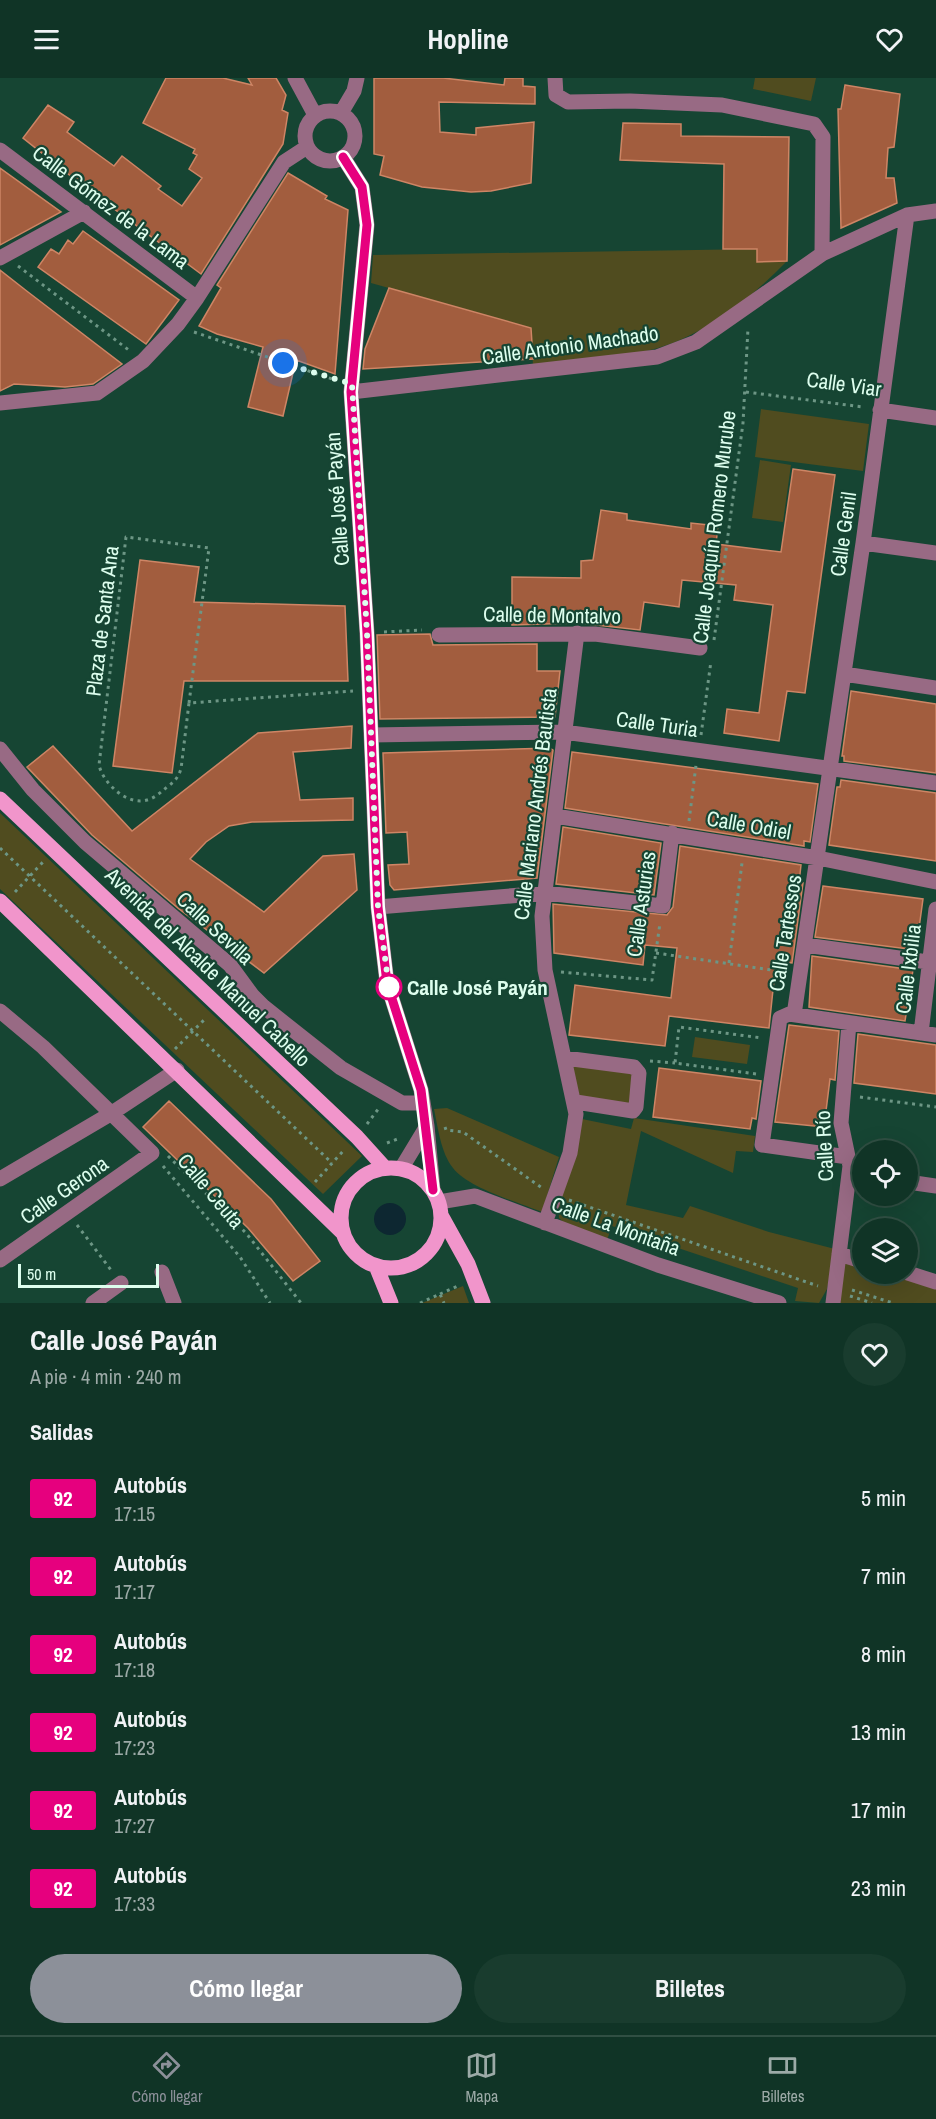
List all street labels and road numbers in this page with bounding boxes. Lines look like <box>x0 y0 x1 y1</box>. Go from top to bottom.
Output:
street label: Calle Gómez de la Lama <box>27 138 196 276</box>
street label: Calle Antonio Machado <box>480 318 660 372</box>
street label: Calle Viar <box>805 364 884 404</box>
street label: Calle Joaquín Romero Murube <box>685 409 743 645</box>
street label: Calle José Payán <box>318 431 356 567</box>
street label: Calle Genil <box>823 490 863 578</box>
street label: Plaza de Santa Ana <box>78 544 126 698</box>
street label: Calle de Montalvo <box>483 599 621 631</box>
street label: Calle Mariano Andrés Bautista <box>506 686 564 922</box>
street label: Calle Turia <box>614 704 700 744</box>
street label: Calle Odiel <box>705 803 793 847</box>
street label: Calle Asturias <box>619 849 663 959</box>
street label: Avenida del Alcalde Manuel Cabello <box>98 860 317 1073</box>
street label: Calle Tartessos <box>761 873 809 993</box>
street label: Calle Sevilla <box>170 885 260 972</box>
street label: Calle Ixbilia <box>888 922 928 1015</box>
street label: Calle Río <box>808 1110 840 1182</box>
street label: Calle Ceuta <box>171 1147 251 1235</box>
street label: Calle Gerona <box>14 1149 114 1231</box>
street label: Calle La Montaña <box>548 1189 685 1263</box>

